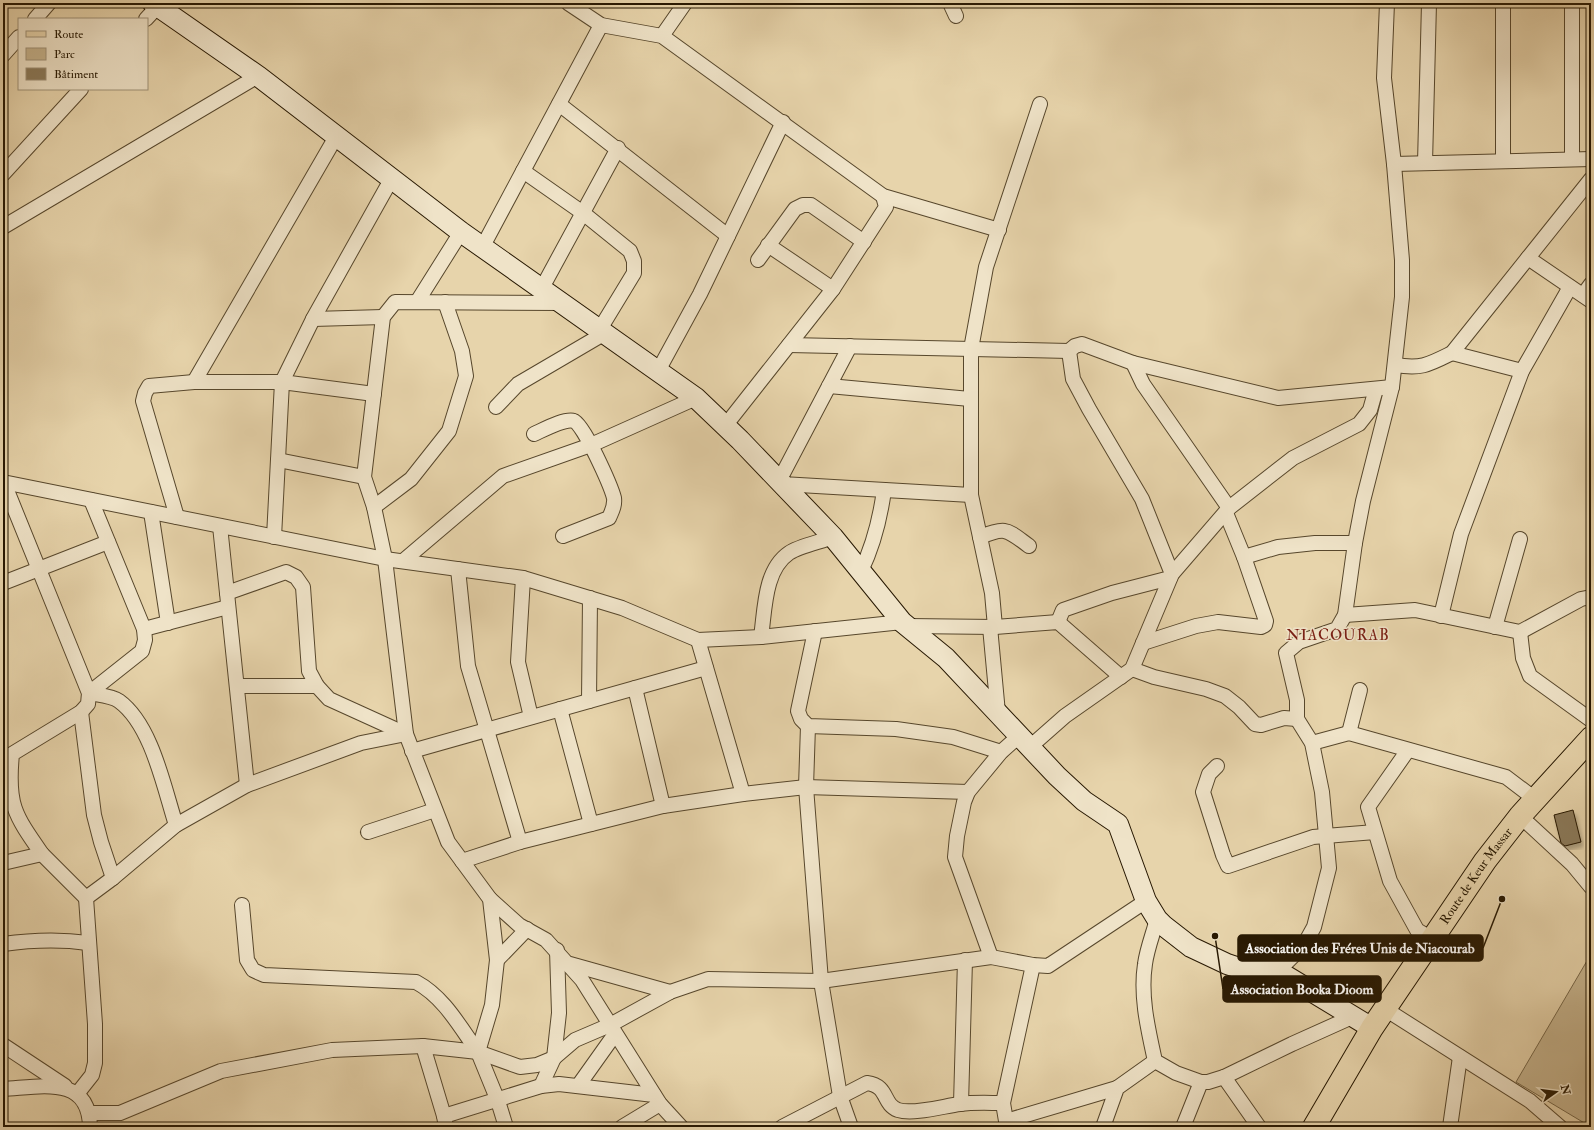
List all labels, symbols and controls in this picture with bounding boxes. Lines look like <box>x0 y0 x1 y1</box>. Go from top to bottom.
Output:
legend <box>18 18 148 90</box>
text: Route <box>54 27 83 42</box>
text: Parc <box>54 47 75 62</box>
text: Bâtiment <box>54 67 98 82</box>
district label: NIACOURAB <box>1286 626 1390 645</box>
street label: Route de Keur Massar <box>1436 824 1516 927</box>
callout: Association des Fréres Unis de Niacourab <box>1238 935 1483 961</box>
text: Association des Fréres Unis de Niacourab <box>1244 940 1475 957</box>
callout: Association Booka Dioom <box>1223 976 1381 1002</box>
text: Association Booka Dioom <box>1230 981 1373 998</box>
north arrow <box>1536 1072 1576 1112</box>
text: N <box>1557 1082 1573 1097</box>

